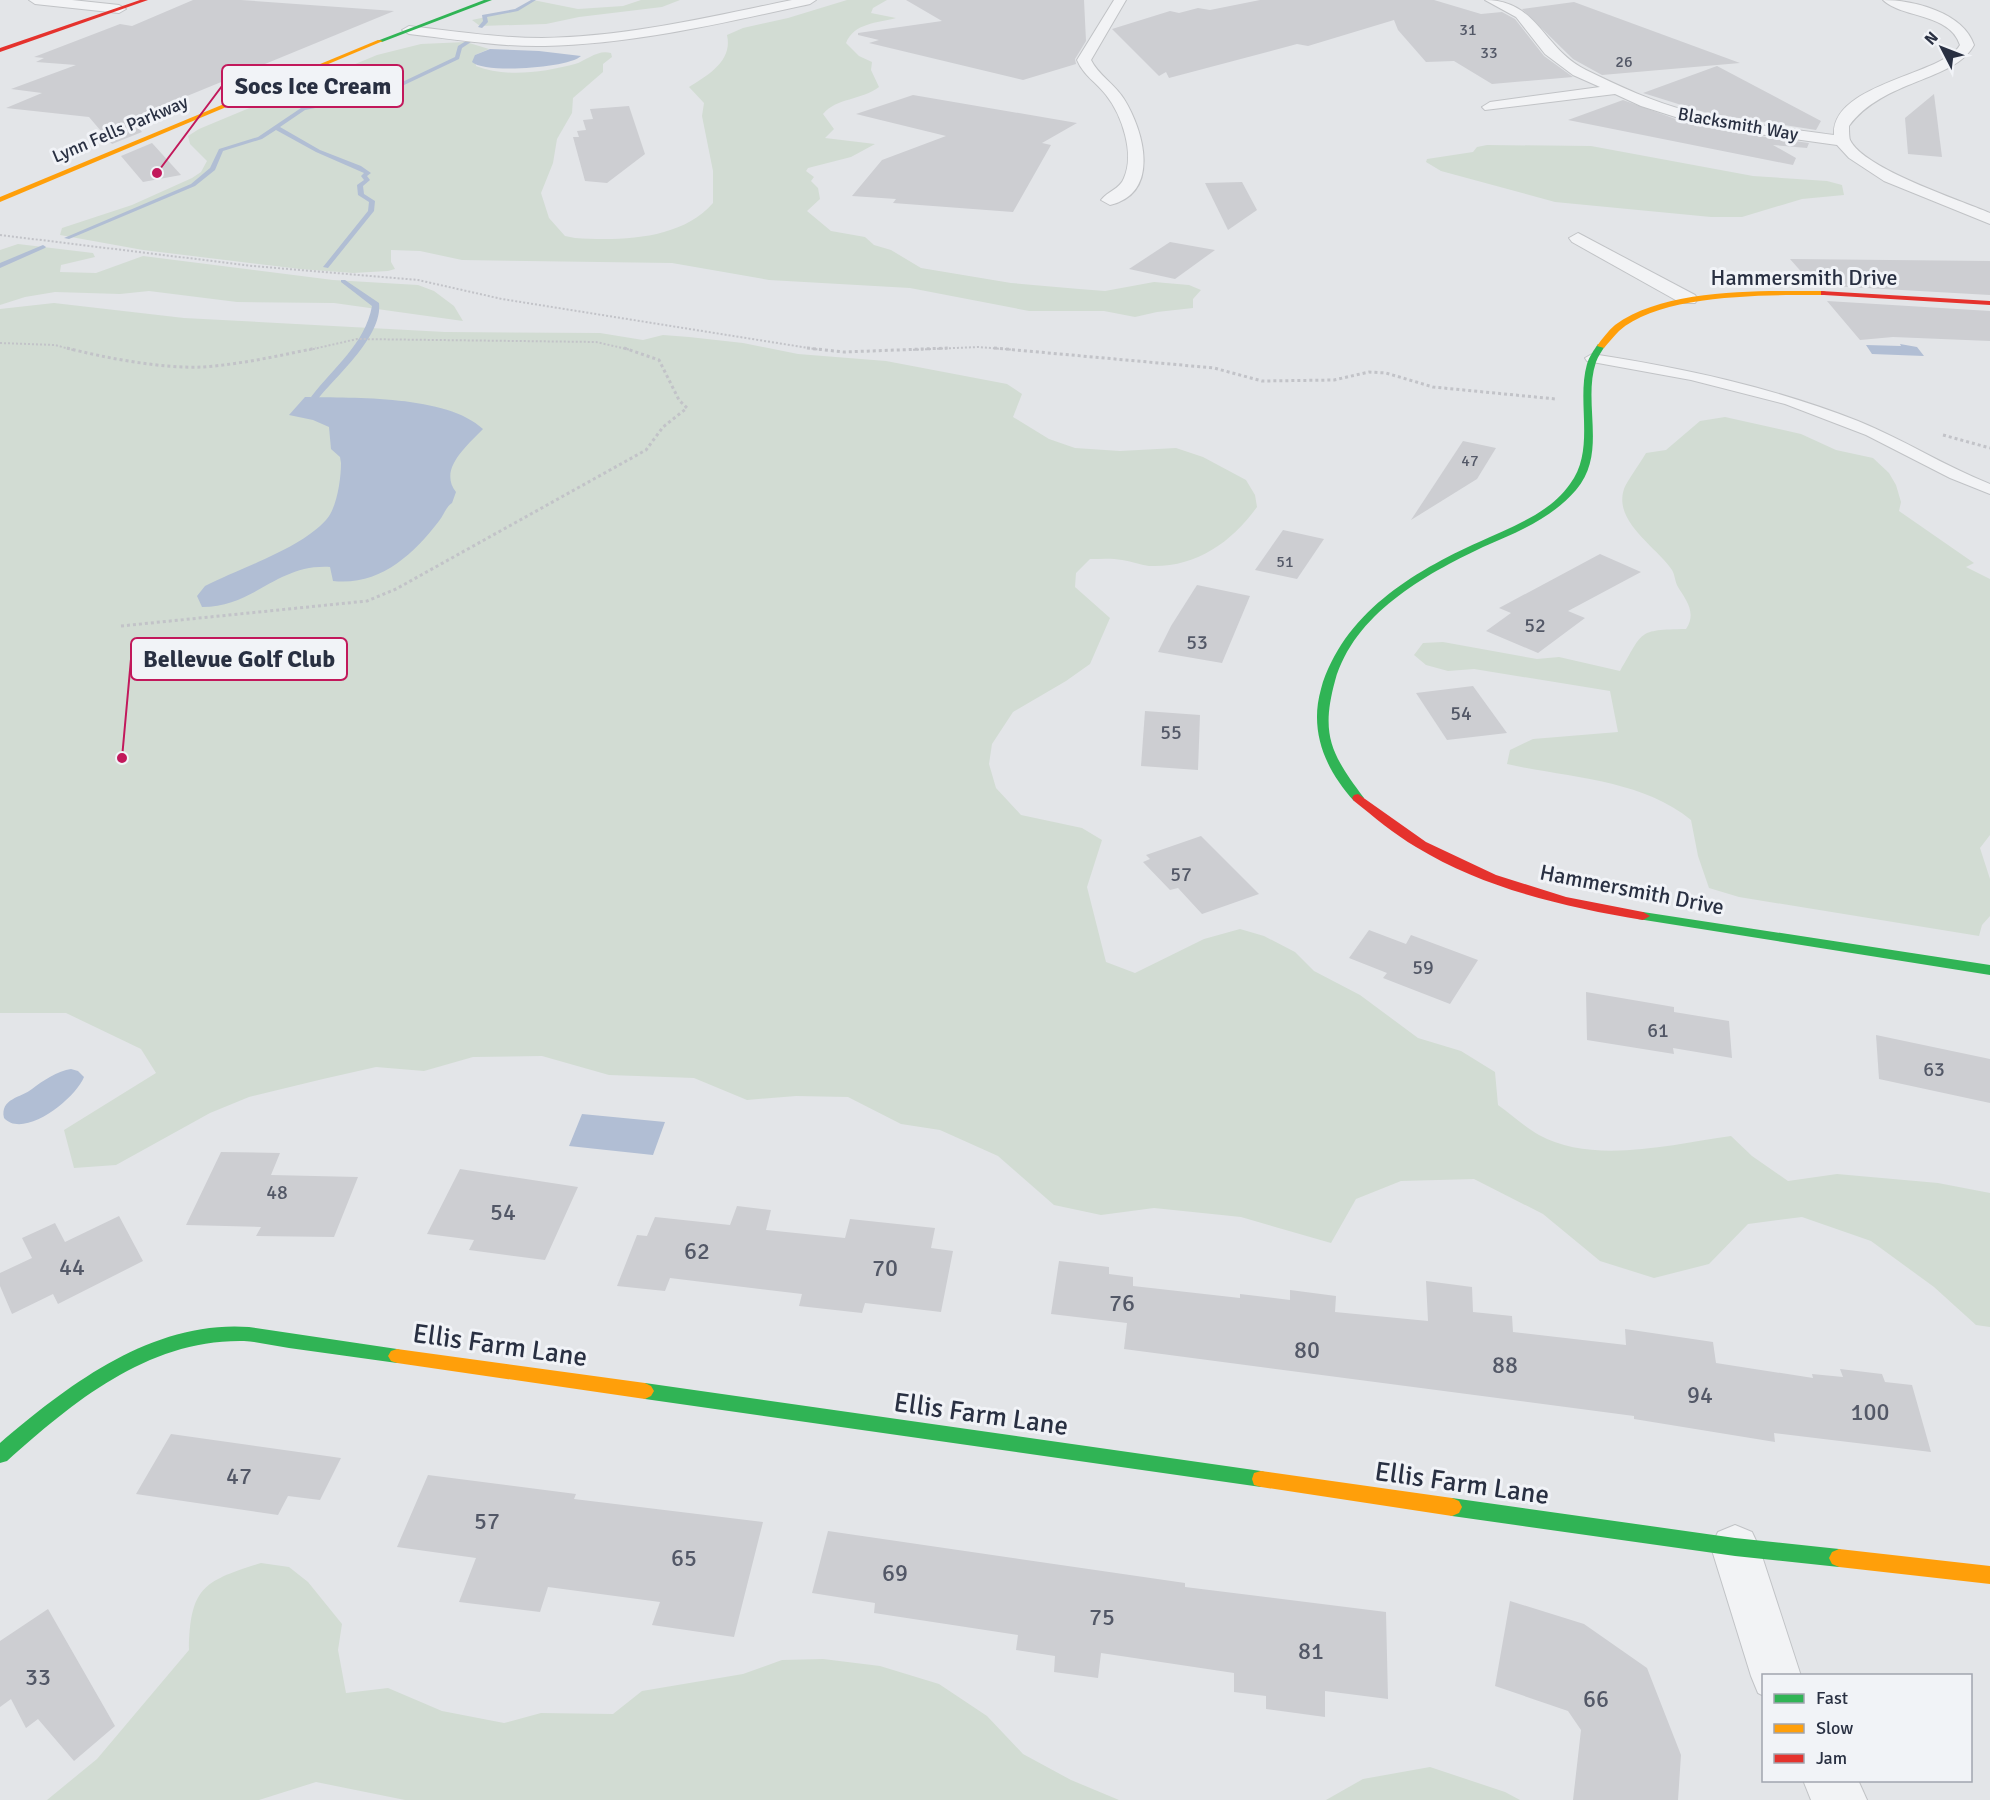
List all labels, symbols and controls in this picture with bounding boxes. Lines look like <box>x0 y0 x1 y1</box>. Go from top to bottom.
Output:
north arrow <box>1912 18 1972 78</box>
house number: 31 <box>1459 20 1477 40</box>
text: N <box>1920 28 1943 49</box>
house number: 33 <box>1480 43 1498 63</box>
house number: 26 <box>1615 52 1633 72</box>
callout: Socs Ice Cream <box>222 65 403 107</box>
text: Socs Ice Cream <box>235 71 391 101</box>
street label: Lynn Fells Parkway <box>49 90 192 168</box>
street label: Blacksmith Way <box>1676 103 1800 146</box>
street label: Hammersmith Drive <box>1711 264 1897 291</box>
house number: 47 <box>1461 451 1479 471</box>
house number: 51 <box>1276 552 1294 572</box>
house number: 52 <box>1524 613 1546 638</box>
house number: 53 <box>1186 630 1208 655</box>
callout: Bellevue Golf Club <box>131 638 347 680</box>
text: Bellevue Golf Club <box>143 644 335 674</box>
house number: 54 <box>1450 701 1472 726</box>
house number: 55 <box>1160 720 1182 745</box>
street label: Hammersmith Drive <box>1538 858 1726 921</box>
house number: 57 <box>1170 862 1192 887</box>
house number: 59 <box>1412 955 1434 980</box>
house number: 61 <box>1647 1018 1669 1043</box>
house number: 63 <box>1923 1057 1945 1082</box>
house number: 48 <box>266 1180 288 1205</box>
house number: 54 <box>490 1197 516 1227</box>
house number: 62 <box>684 1236 710 1266</box>
house number: 44 <box>59 1252 85 1282</box>
house number: 70 <box>872 1253 898 1283</box>
house number: 76 <box>1109 1288 1135 1318</box>
street label: Ellis Farm Lane <box>411 1317 589 1374</box>
house number: 80 <box>1294 1335 1320 1365</box>
house number: 88 <box>1492 1350 1518 1380</box>
house number: 94 <box>1687 1380 1713 1410</box>
street label: Ellis Farm Lane <box>892 1386 1070 1443</box>
house number: 100 <box>1851 1397 1889 1427</box>
street label: Ellis Farm Lane <box>1373 1455 1551 1512</box>
house number: 47 <box>226 1461 252 1491</box>
house number: 57 <box>474 1506 500 1536</box>
house number: 65 <box>671 1543 697 1573</box>
house number: 69 <box>882 1558 908 1588</box>
house number: 75 <box>1089 1602 1115 1632</box>
house number: 81 <box>1298 1636 1324 1666</box>
house number: 33 <box>25 1662 51 1692</box>
legend <box>1762 1674 1972 1782</box>
house number: 66 <box>1583 1684 1609 1714</box>
text: Fast <box>1816 1687 1848 1709</box>
text: Slow <box>1816 1717 1853 1739</box>
text: Jam <box>1816 1747 1847 1769</box>

